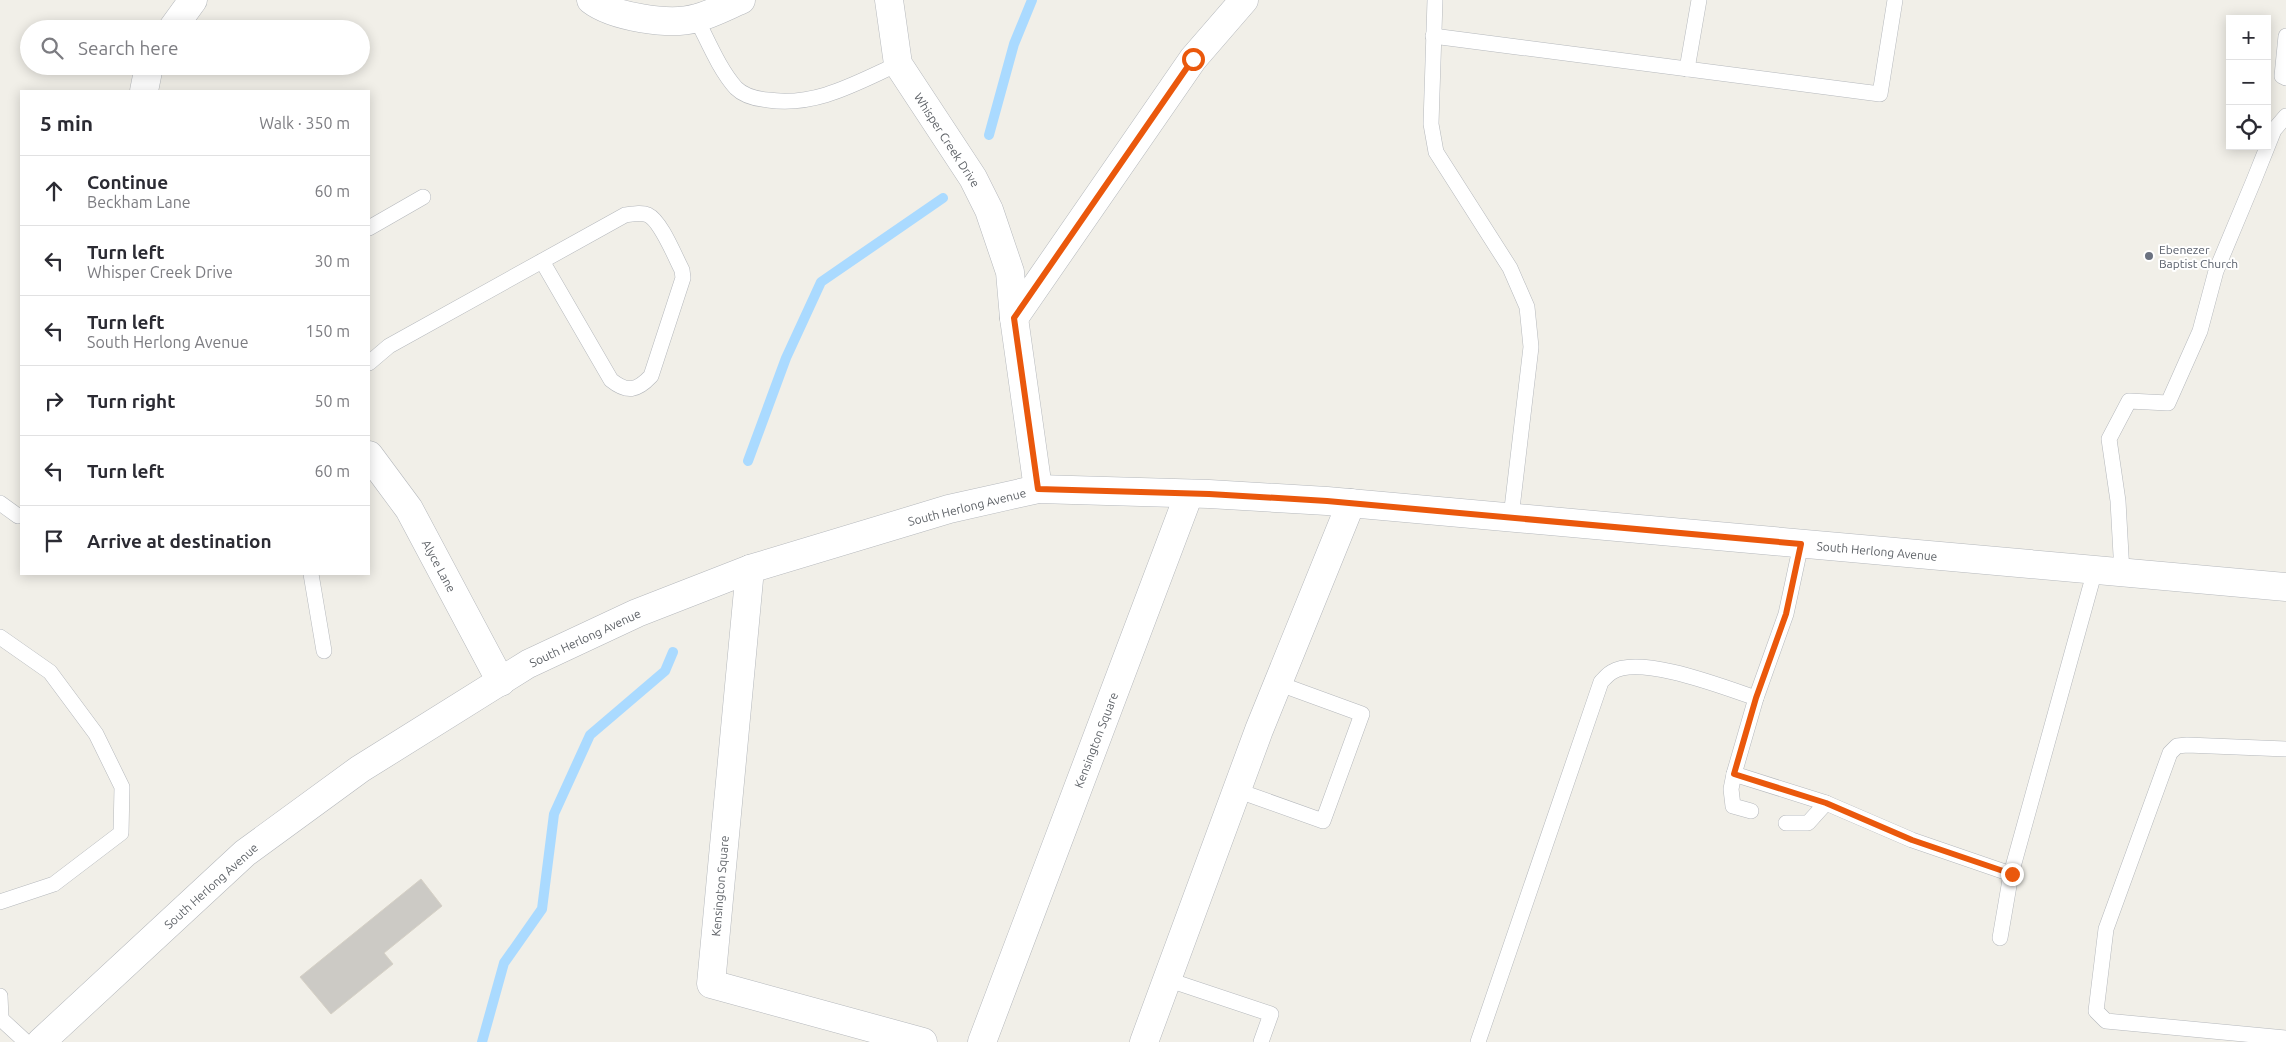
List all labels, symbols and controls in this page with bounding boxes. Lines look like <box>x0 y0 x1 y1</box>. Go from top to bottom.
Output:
map controls <box>2226 15 2271 150</box>
button: + <box>2226 15 2271 60</box>
search box <box>20 20 370 75</box>
icon: search <box>38 34 66 62</box>
text: Search here <box>78 37 178 59</box>
route start <box>1182 48 1205 71</box>
button: − <box>2226 60 2271 105</box>
street label: Whisper Creek Drive <box>912 91 982 189</box>
button: locate <box>2226 105 2271 150</box>
text: 5 min <box>40 111 93 135</box>
text: Walk · 350 m <box>259 114 350 132</box>
text: Continue <box>87 171 168 193</box>
icon: ahead <box>40 177 68 205</box>
text: 60 m <box>314 182 350 200</box>
text: Beckham Lane <box>87 193 191 211</box>
text: Turn left <box>87 241 165 263</box>
place label: Ebenezer Baptist Church <box>2159 243 2238 270</box>
icon: left <box>40 247 68 275</box>
marker: Ebenezer Baptist Church <box>2143 250 2155 262</box>
text: 30 m <box>314 252 350 270</box>
text: Whisper Creek Drive <box>87 263 233 281</box>
text: Turn left <box>87 311 165 333</box>
icon: left <box>40 317 68 345</box>
text: 150 m <box>305 322 350 340</box>
text: South Herlong Avenue <box>87 333 248 351</box>
icon: right <box>40 387 68 415</box>
text: Turn right <box>87 390 175 412</box>
text: 50 m <box>314 392 350 410</box>
icon: left <box>40 457 68 485</box>
text: Turn left <box>87 460 165 482</box>
text: 60 m <box>314 462 350 480</box>
street label: South Herlong Avenue <box>907 486 1027 528</box>
icon: arrive <box>40 527 68 555</box>
text: Arrive at destination <box>87 530 272 552</box>
street label: Alyce Lane <box>420 538 458 594</box>
street label: South Herlong Avenue <box>1816 539 1938 563</box>
street label: South Herlong Avenue <box>527 607 643 669</box>
street label: Kensington Square <box>1072 690 1120 790</box>
street label: Kensington Square <box>709 835 731 937</box>
street label: South Herlong Avenue <box>162 841 260 931</box>
route end <box>2001 863 2024 886</box>

